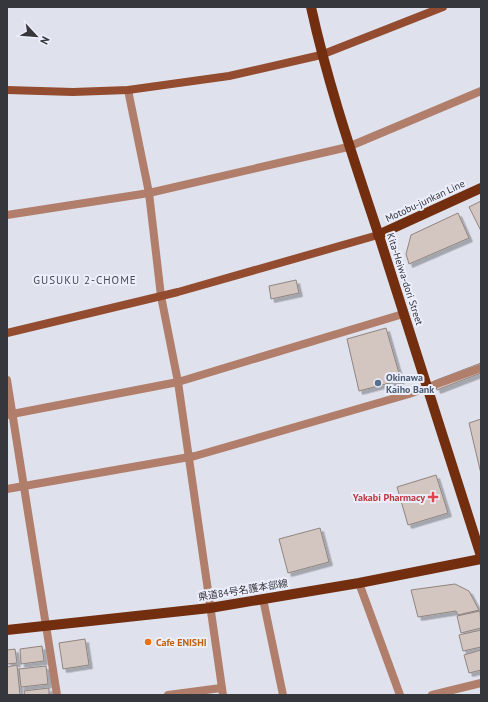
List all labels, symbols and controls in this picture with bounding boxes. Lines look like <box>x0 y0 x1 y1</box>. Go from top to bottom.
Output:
north arrow <box>16 16 56 56</box>
text: N <box>37 34 53 47</box>
street label: Motobu-junkan Line <box>383 177 467 225</box>
street label: Kita-Heiwa-dori Street <box>384 231 426 327</box>
district label: GUSUKU 2-CHOME <box>33 273 137 287</box>
place label: Okinawa Kaiho Bank <box>386 371 434 396</box>
marker: Okinawa Kaiho Bank <box>373 378 383 388</box>
place label: Yakabi Pharmacy <box>352 491 425 504</box>
marker: Yakabi Pharmacy <box>428 492 438 502</box>
street label: 県道84号名護本部線 <box>197 576 289 604</box>
place label: Cafe ENISHI <box>156 636 207 649</box>
marker: Cafe ENISHI <box>143 637 153 647</box>

